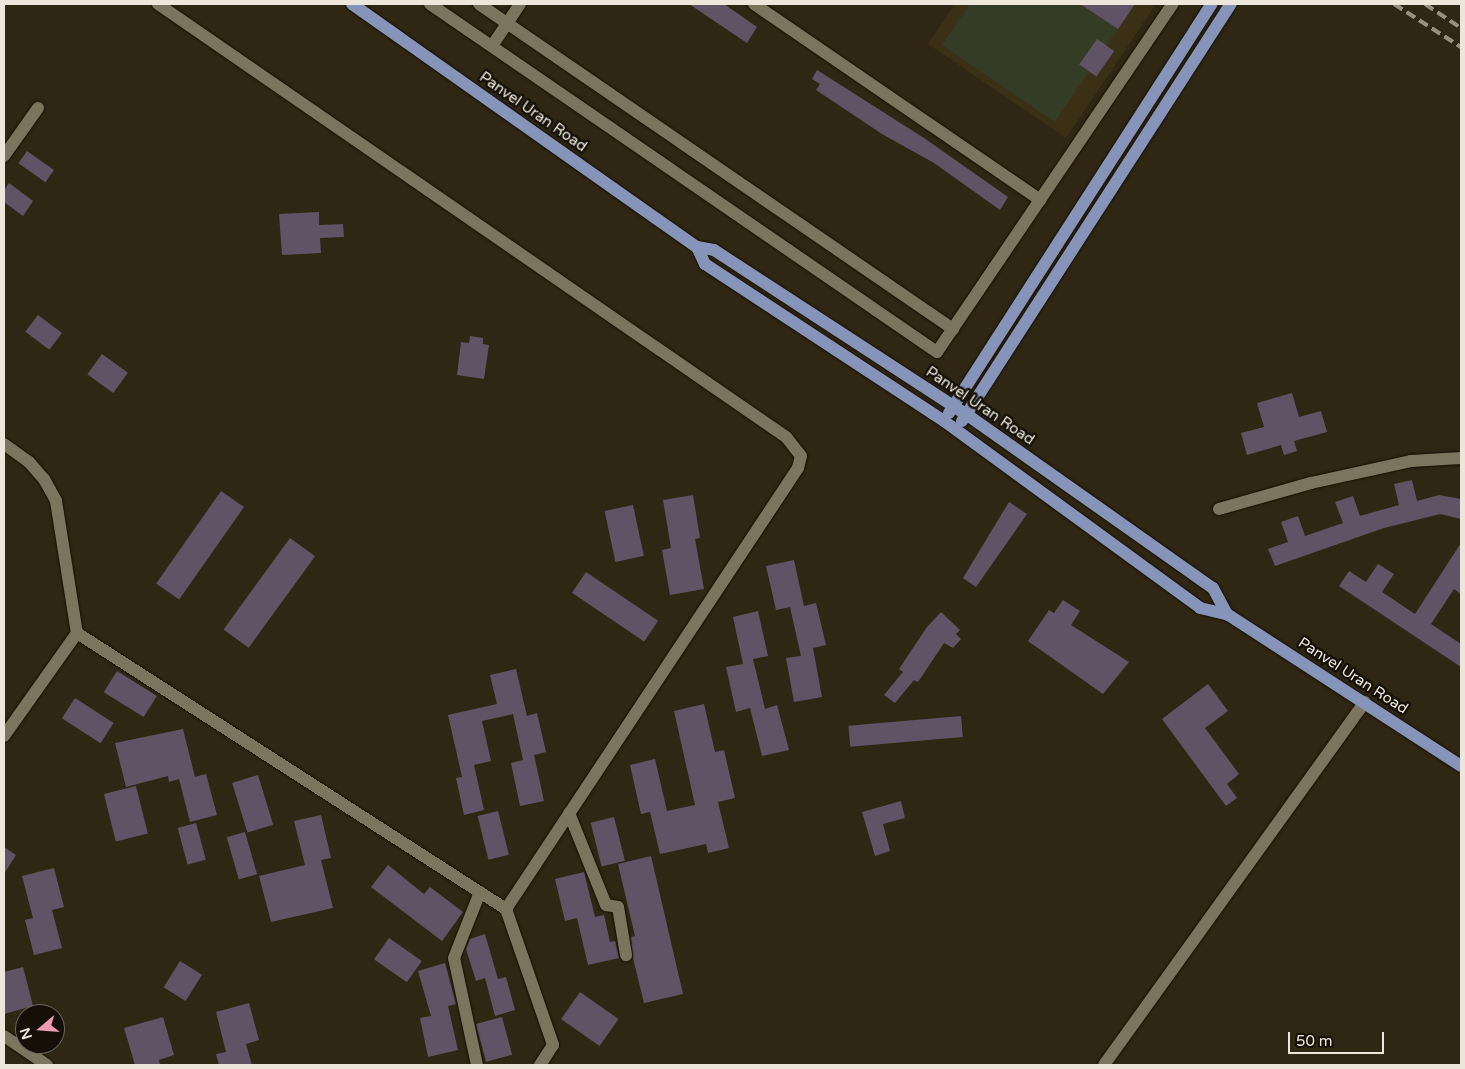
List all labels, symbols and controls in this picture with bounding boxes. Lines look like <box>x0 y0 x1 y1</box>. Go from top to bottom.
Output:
street label: Panvel Uran Road <box>476 68 590 156</box>
street label: Panvel Uran Road <box>922 363 1038 449</box>
street label: Panvel Uran Road <box>1295 634 1411 718</box>
north arrow <box>15 1004 65 1054</box>
scale bar <box>1290 1022 1386 1054</box>
text: N <box>16 1026 36 1041</box>
text: 50 m <box>1296 1032 1333 1050</box>

